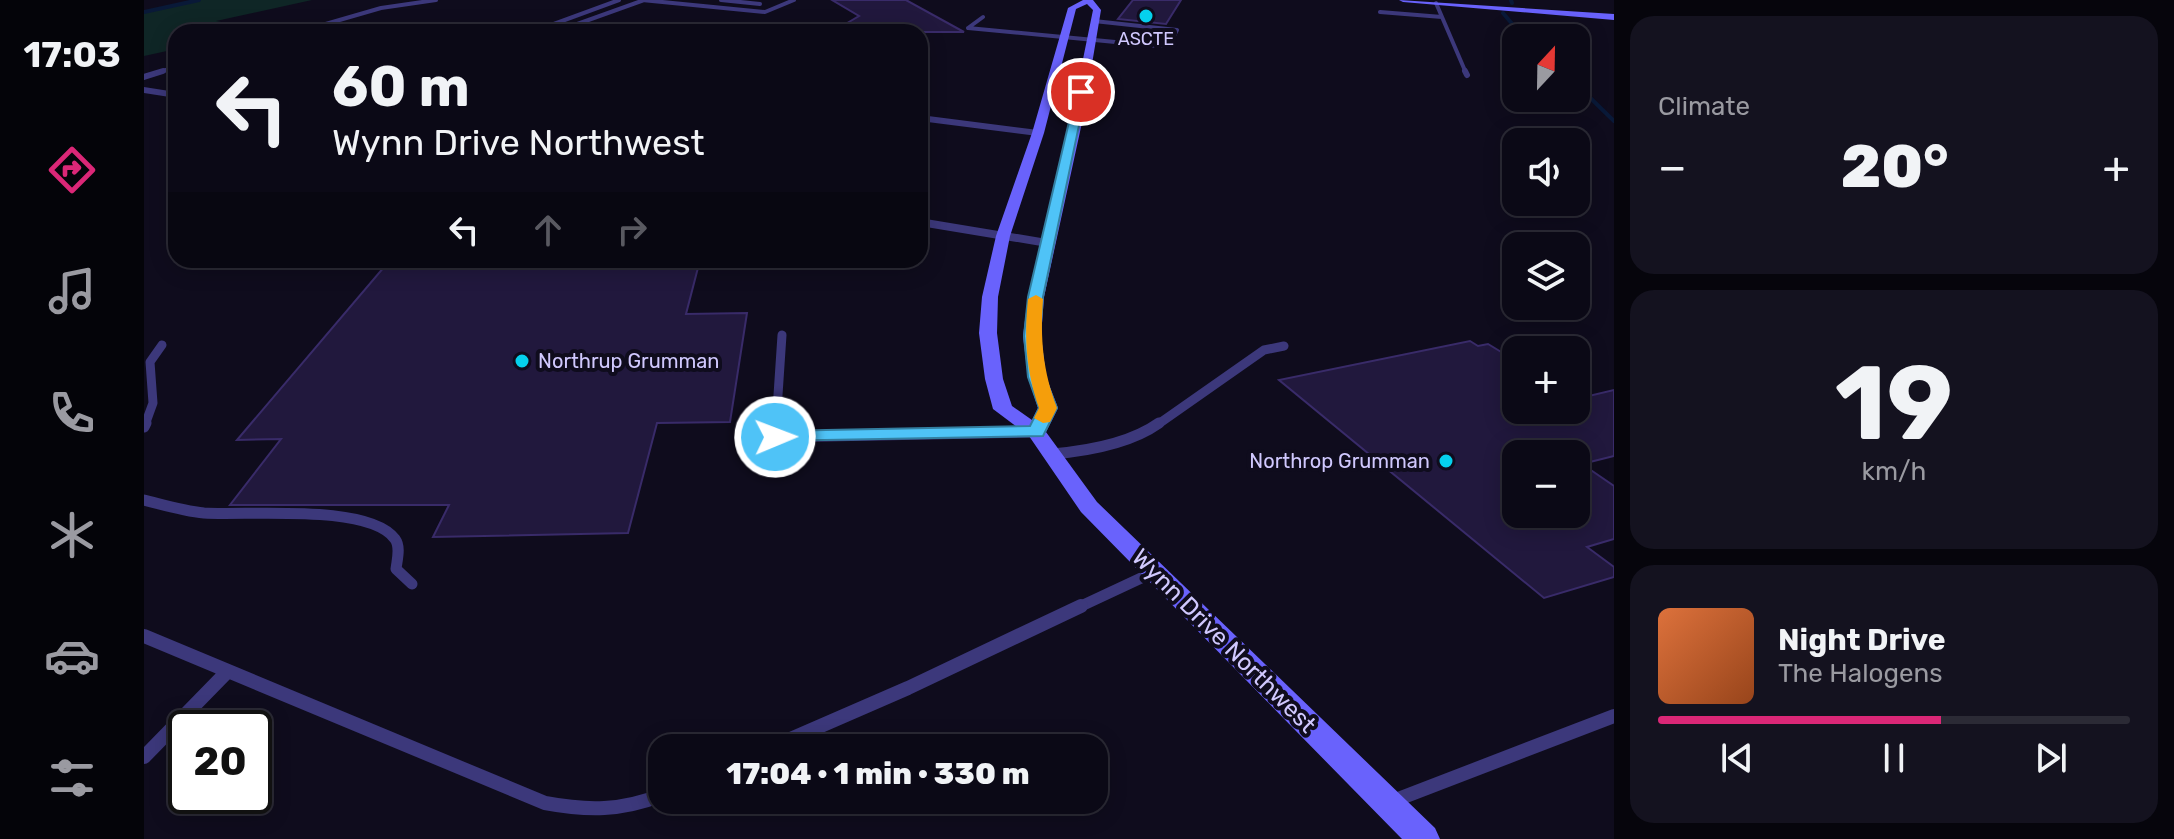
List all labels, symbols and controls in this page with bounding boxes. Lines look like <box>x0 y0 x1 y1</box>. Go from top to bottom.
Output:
marker: ASCTE <box>1137 7 1155 25</box>
north arrow <box>1502 24 1590 112</box>
map controls <box>1502 24 1590 528</box>
place label: ASCTE <box>1118 28 1174 50</box>
text: 17:03 <box>23 33 121 76</box>
text: 60 m <box>332 54 470 120</box>
icon: left <box>200 56 304 160</box>
pin <box>1047 58 1115 126</box>
icon: arrive <box>1059 70 1103 114</box>
text: Climate <box>1658 91 1750 122</box>
text: Wynn Drive Northwest <box>332 121 705 164</box>
button: sound <box>1502 128 1590 216</box>
text: 20° <box>1841 131 1948 202</box>
text: − <box>1658 141 1687 193</box>
text: + <box>2103 141 2130 193</box>
icon: directions <box>44 142 100 198</box>
icon: left <box>442 208 486 252</box>
icon: ahead <box>526 208 570 252</box>
icon: right <box>610 208 654 252</box>
button: layers <box>1502 232 1590 320</box>
icon: music <box>44 263 100 319</box>
button: + <box>1502 336 1590 424</box>
text: 19 <box>1835 342 1953 465</box>
place label: Northrup Grumman <box>538 349 719 373</box>
marker: Northrup Grumman <box>513 352 531 370</box>
icon: phone <box>44 385 100 441</box>
position arrow <box>733 395 817 479</box>
button: − <box>1502 440 1590 528</box>
place label: Northrop Grumman <box>1249 449 1430 473</box>
marker: Northrop Grumman <box>1437 452 1455 470</box>
text: km/h <box>1862 456 1926 487</box>
icon: climate <box>44 507 100 563</box>
street label: Wynn Drive Northwest <box>1126 543 1322 739</box>
text: Night Drive <box>1778 622 1946 658</box>
icon: car <box>44 628 100 684</box>
text: The Halogens <box>1778 658 1943 689</box>
speed limit sign: 20 <box>168 710 272 814</box>
icon: previous <box>1715 736 1759 780</box>
icon: pause <box>1872 736 1916 780</box>
icon: next <box>2029 736 2073 780</box>
icon: filters <box>44 750 100 806</box>
text: 17:04 · 1 min · 330 m <box>726 756 1030 792</box>

